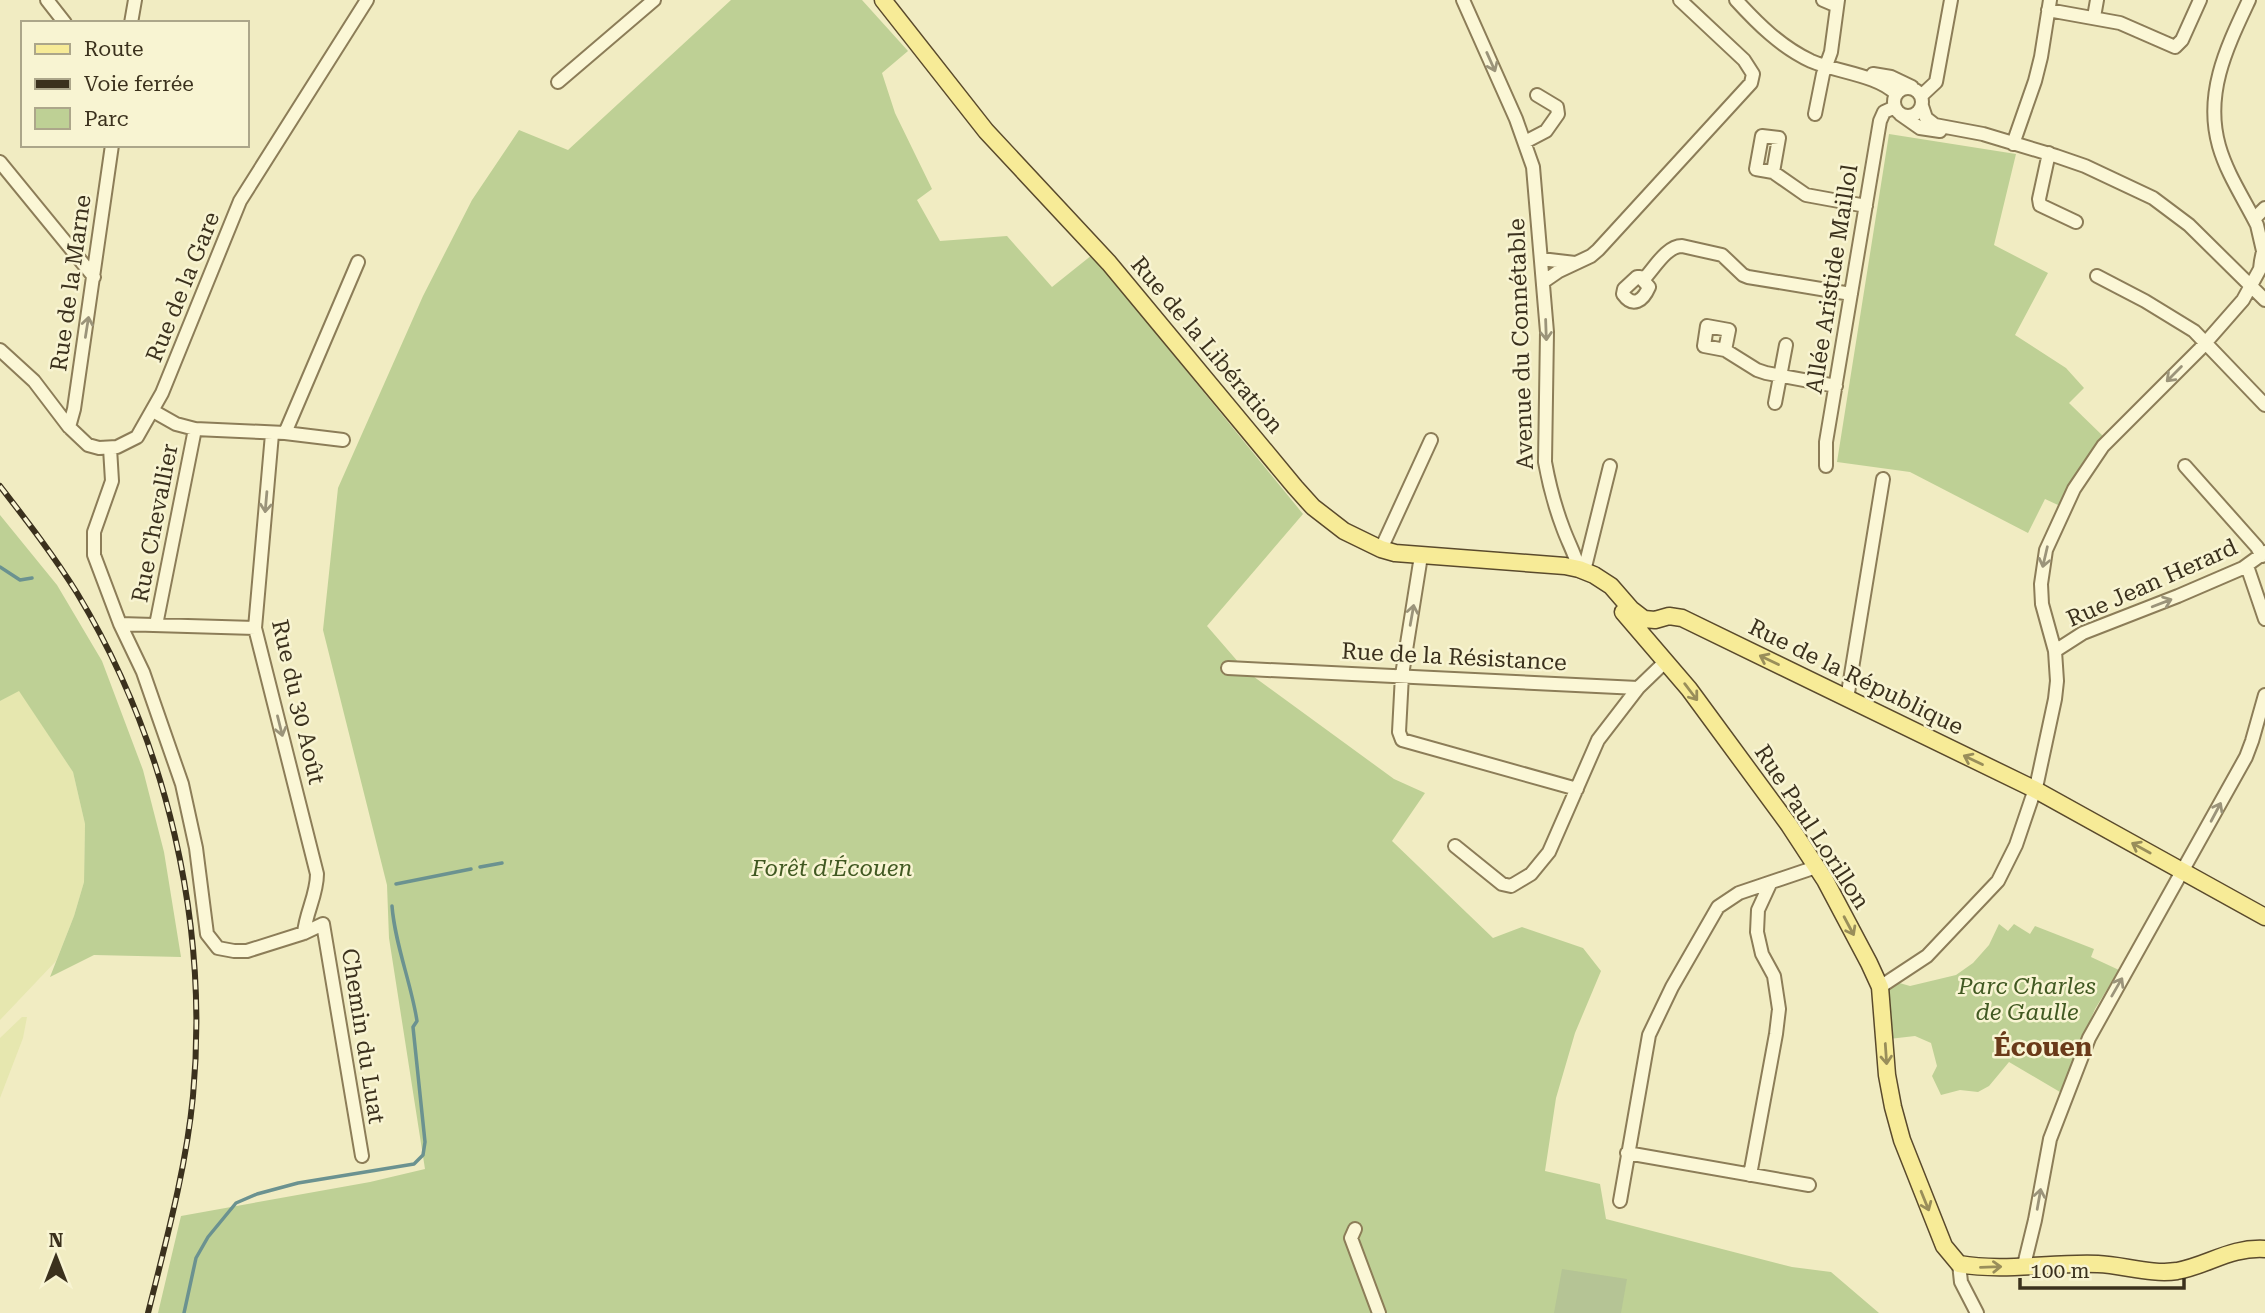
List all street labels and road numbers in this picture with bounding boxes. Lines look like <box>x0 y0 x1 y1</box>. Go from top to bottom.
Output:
street label: Allée Aristide Maillol <box>1801 162 1863 396</box>
street label: Rue de la Marne <box>45 193 97 373</box>
street label: Rue de la Gare <box>141 208 225 366</box>
street label: Avenue du Connétable <box>1503 218 1539 470</box>
street label: Rue de la Libération <box>1125 251 1289 439</box>
street label: Rue Chevallier <box>126 441 184 605</box>
street label: Rue Jean Herard <box>2063 533 2242 633</box>
street label: Rue de la République <box>1744 613 1968 741</box>
street label: Rue du 30 Août <box>266 617 330 787</box>
street label: Rue de la Résistance <box>1341 638 1567 676</box>
street label: Rue Paul Lorillon <box>1749 740 1875 914</box>
street label: Chemin du Luat <box>336 946 390 1126</box>

